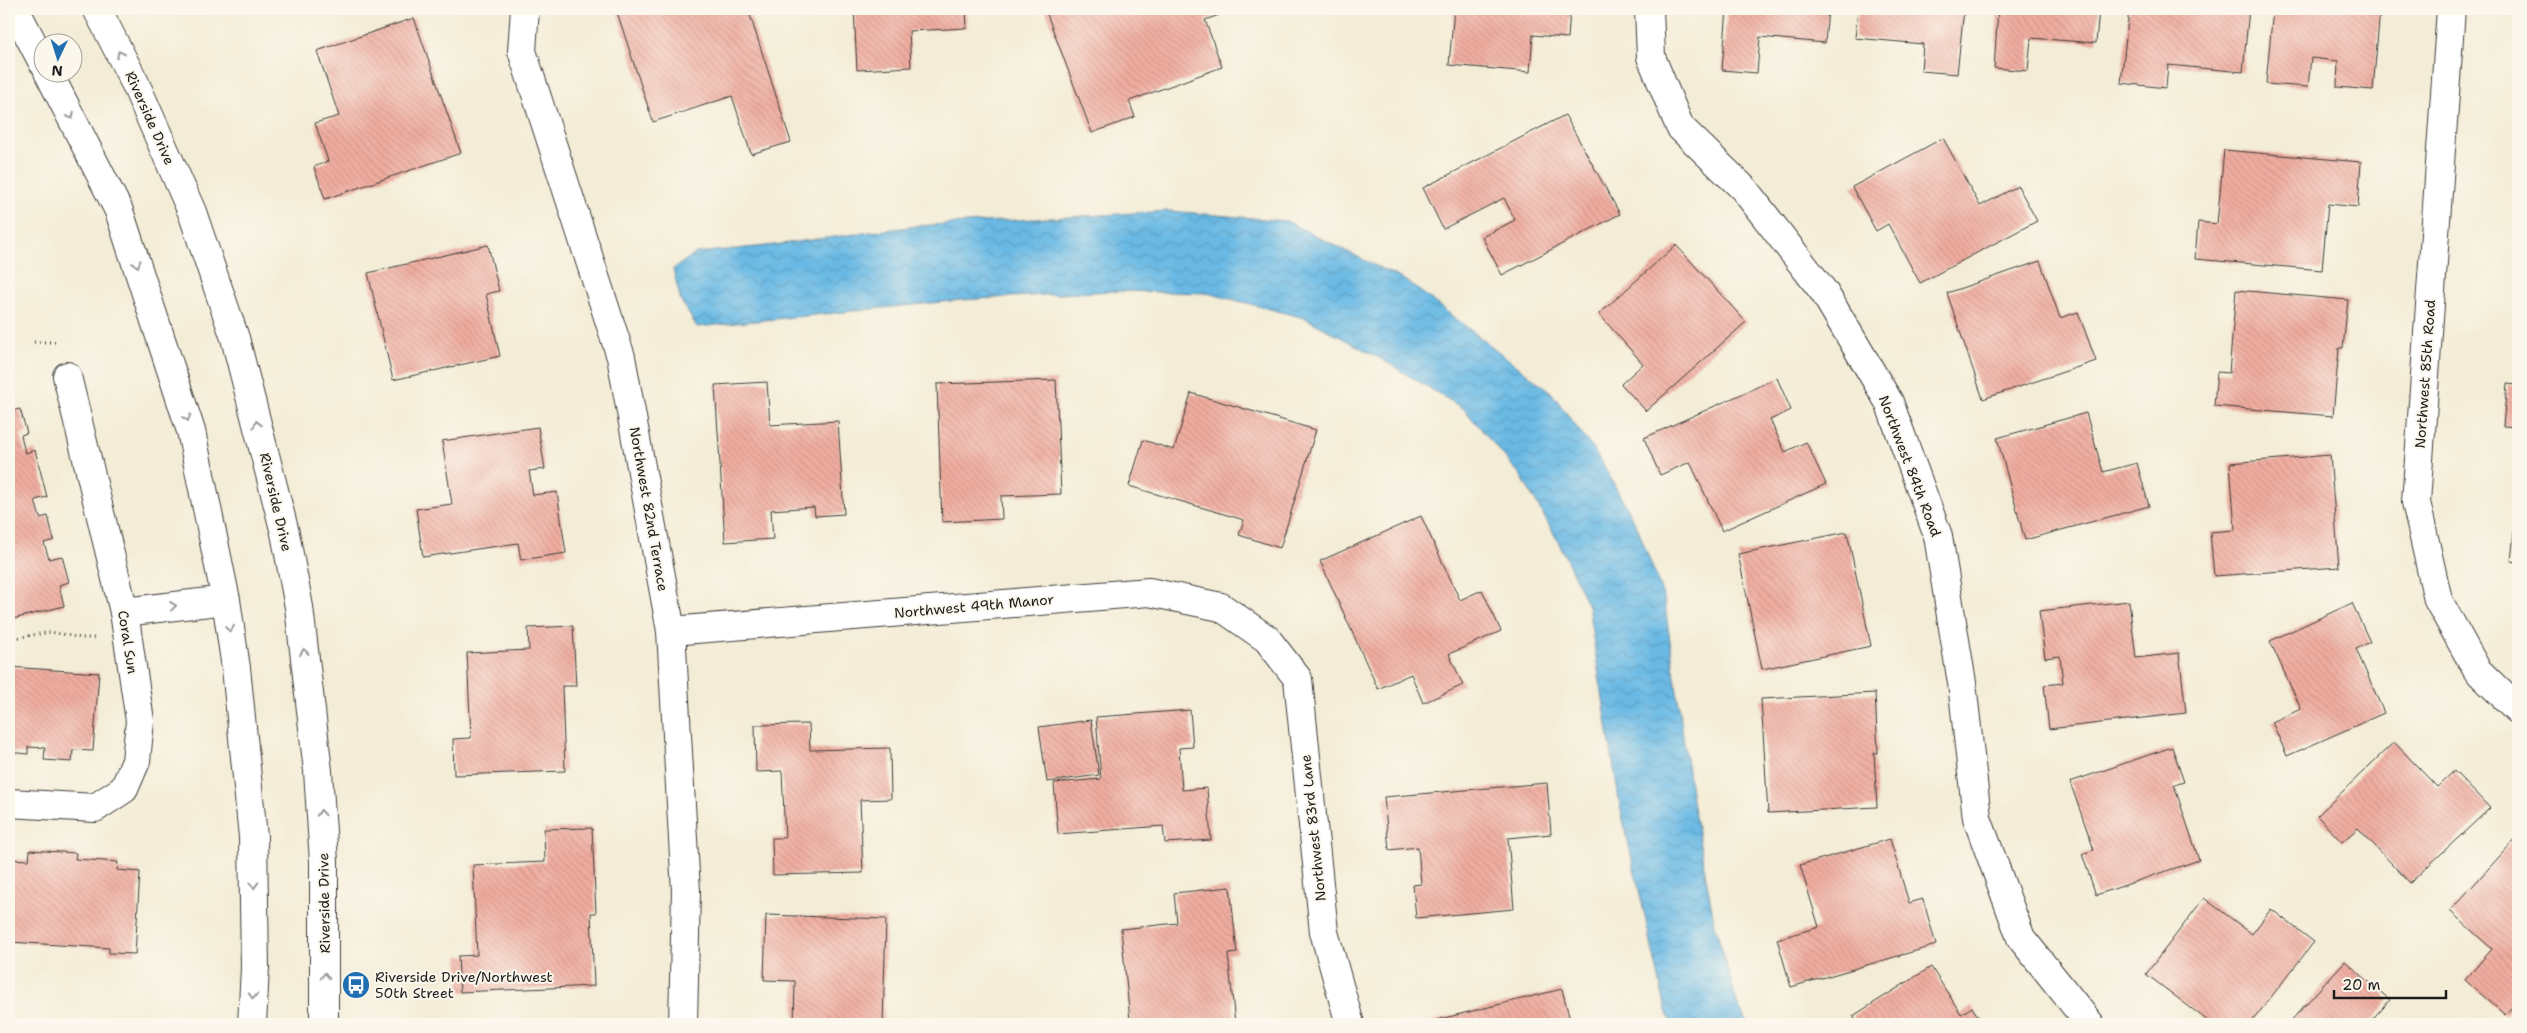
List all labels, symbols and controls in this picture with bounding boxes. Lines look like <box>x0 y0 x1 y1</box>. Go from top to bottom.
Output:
north arrow <box>32 32 82 82</box>
one-way arrow <box>117 51 127 60</box>
text: N <box>51 62 63 80</box>
street label: Riverside Drive <box>121 68 179 168</box>
one-way arrow <box>65 111 75 120</box>
one-way arrow <box>131 259 141 267</box>
street label: Northwest 85th Road <box>2411 299 2439 449</box>
street label: Northwest 84th Road <box>1875 393 1945 539</box>
one-way arrow <box>181 414 191 422</box>
one-way arrow <box>252 420 263 429</box>
street label: Northwest 82nd Terrace <box>626 425 672 593</box>
street label: Riverside Drive <box>256 451 296 553</box>
street label: Northwest 49th Manor <box>893 590 1055 622</box>
one-way arrow <box>169 601 177 612</box>
street label: Coral Sun <box>114 609 142 675</box>
one-way arrow <box>224 625 235 633</box>
one-way arrow <box>299 647 310 655</box>
street label: Northwest 83rd Lane <box>1296 754 1330 902</box>
one-way arrow <box>316 809 327 817</box>
street label: Riverside Drive <box>314 852 334 953</box>
one-way arrow <box>249 882 259 890</box>
place label: Riverside Drive/Northwest 50th Street <box>375 968 553 1002</box>
scale bar <box>2334 968 2447 1000</box>
bus stop icon: Riverside Drive/Northwest 50th Street <box>341 970 371 1000</box>
one-way arrow <box>320 971 330 979</box>
text: 20 m <box>2342 975 2381 995</box>
one-way arrow <box>248 993 259 1001</box>

